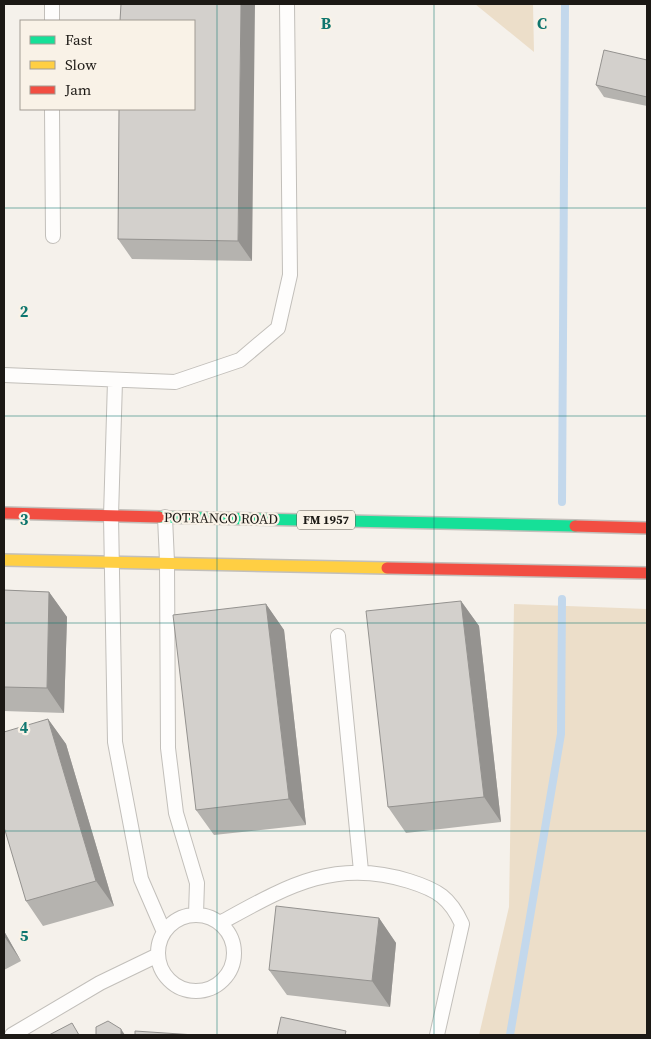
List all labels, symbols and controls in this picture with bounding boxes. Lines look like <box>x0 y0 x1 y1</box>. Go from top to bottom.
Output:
text: B <box>321 12 332 34</box>
text: C <box>537 12 547 34</box>
legend <box>20 20 195 110</box>
text: Fast <box>65 29 92 50</box>
text: Slow <box>65 54 97 75</box>
text: Jam <box>64 79 92 100</box>
text: 2 <box>20 300 29 322</box>
street label: POTRANCO ROAD <box>164 507 278 529</box>
text: 3 <box>20 508 29 530</box>
road number: FM 1957 <box>297 510 355 530</box>
text: 4 <box>20 716 29 738</box>
text: 5 <box>20 924 29 946</box>

